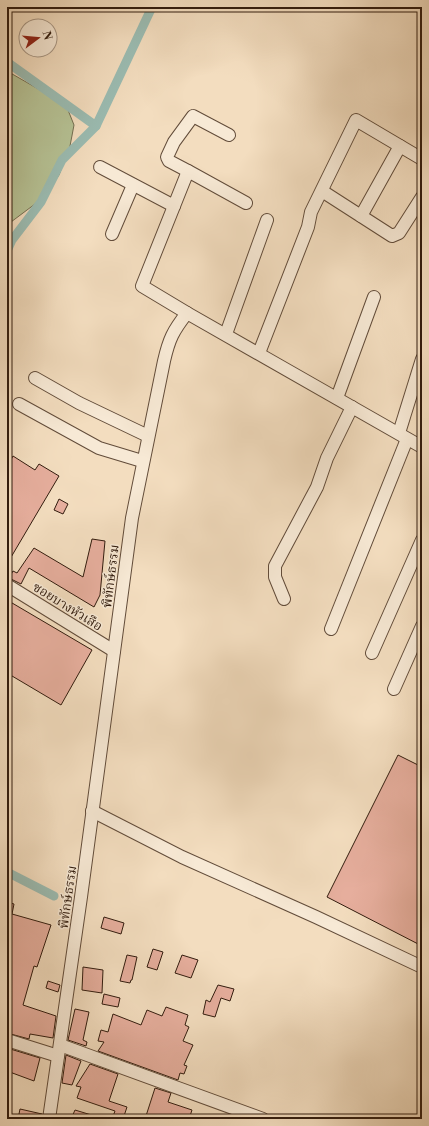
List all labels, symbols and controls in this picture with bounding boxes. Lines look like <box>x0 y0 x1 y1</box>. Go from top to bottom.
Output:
north arrow <box>18 18 58 58</box>
text: N <box>39 29 55 42</box>
street label: พิทักษ์ธรรม <box>99 544 123 609</box>
street label: ซอยบางหัวเสือ <box>30 579 105 635</box>
street label: พิทักษ์ธรรม <box>56 865 80 930</box>

